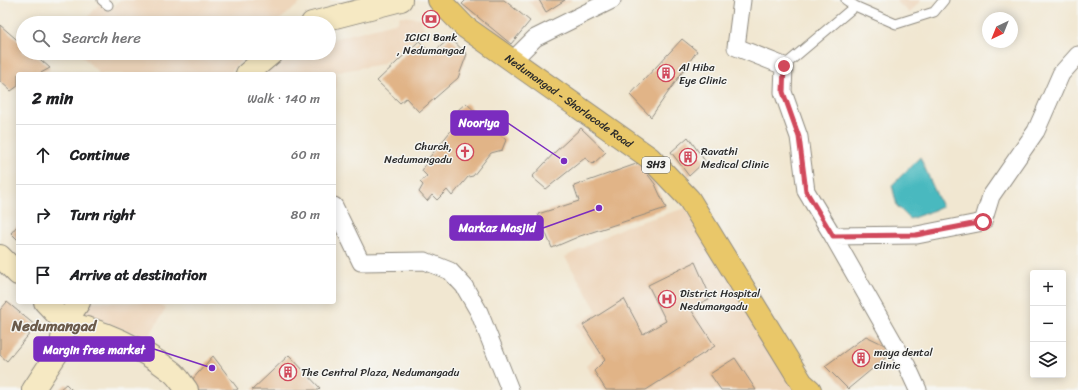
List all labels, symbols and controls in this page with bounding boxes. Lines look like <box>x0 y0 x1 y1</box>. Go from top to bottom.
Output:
bank icon: ICICI Bank , Nedumangad <box>421 9 441 29</box>
north arrow <box>982 12 1018 48</box>
search box <box>16 16 336 60</box>
text: Search here <box>62 25 141 51</box>
icon: search <box>30 27 52 49</box>
place label: ICICI Bank , Nedumangad <box>396 28 466 60</box>
street label: Nedumangad - Shorlacode Road <box>501 49 638 153</box>
route end <box>775 57 793 75</box>
place label: Al Hiba Eye Clinic <box>678 58 727 90</box>
building icon: Al Hiba Eye Clinic <box>656 63 676 83</box>
text: 2 min <box>32 83 73 113</box>
text: Walk · 140 m <box>247 87 320 110</box>
callout: Nooriya <box>451 111 508 135</box>
text: Nooriya <box>458 112 500 134</box>
place label: Church, Nedumangadu <box>384 137 452 169</box>
text: Continue <box>70 142 130 168</box>
church icon: Church, Nedumangadu <box>455 142 475 162</box>
place label: Ravathi Medical Clinic <box>701 142 769 174</box>
text: 60 m <box>291 143 320 166</box>
icon: ahead <box>32 144 54 166</box>
building icon: Ravathi Medical Clinic <box>678 147 698 167</box>
road number: SH3 <box>642 157 670 173</box>
text: Turn right <box>70 202 135 228</box>
text: 80 m <box>291 203 320 226</box>
icon: right <box>32 204 54 226</box>
route start <box>974 213 992 231</box>
callout: Markaz Masjid <box>450 216 543 240</box>
text: Markaz Masjid <box>458 217 537 239</box>
text: Arrive at destination <box>70 262 207 288</box>
icon: arrive <box>32 264 54 286</box>
map controls <box>1030 270 1066 378</box>
button: + <box>1030 270 1066 306</box>
place label: District Hospital Nedumangadu <box>680 284 761 316</box>
hospital icon: District Hospital Nedumangadu <box>657 289 677 309</box>
button: − <box>1030 306 1066 342</box>
district label: Nedumangad <box>11 313 97 339</box>
callout: Margin free market <box>34 337 154 361</box>
text: Margin free market <box>42 339 146 361</box>
button: layers <box>1030 342 1066 378</box>
place label: maya dental clinic <box>874 343 933 375</box>
building icon: maya dental clinic <box>851 348 871 368</box>
building icon: The Central Plaza, Nedumangadu <box>278 362 298 382</box>
place label: The Central Plaza, Nedumangadu <box>301 363 460 382</box>

